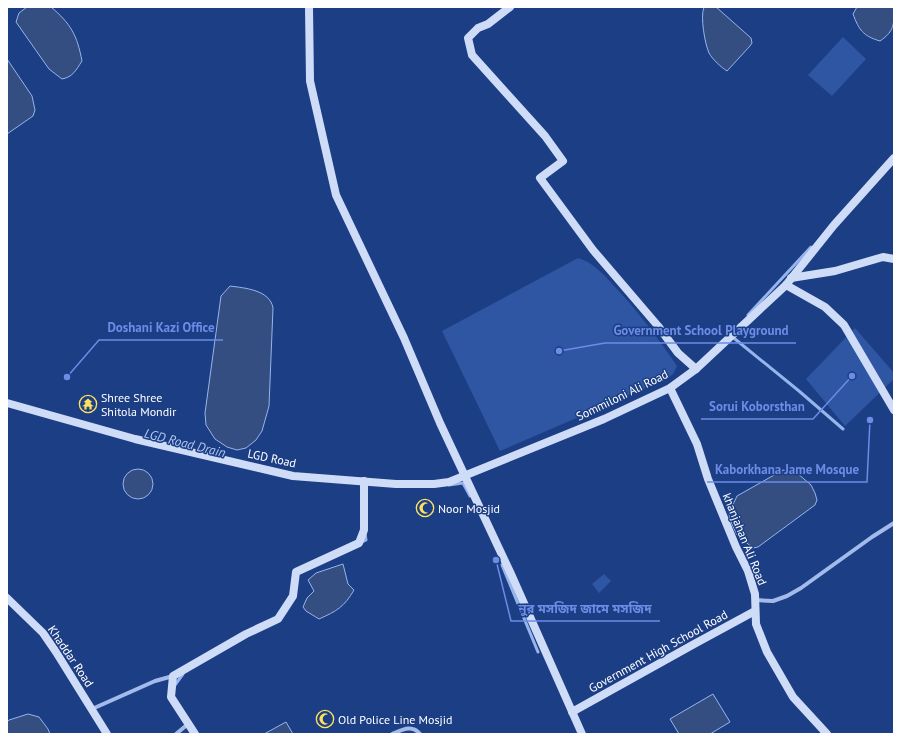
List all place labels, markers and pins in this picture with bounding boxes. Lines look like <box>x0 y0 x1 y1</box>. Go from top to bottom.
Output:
callout: Doshani Kazi Office <box>99 315 223 340</box>
callout: Government School Playground <box>605 318 796 343</box>
place label: Shree Shree Shitola Mondir <box>101 390 176 419</box>
temple icon: Shree Shree Shitola Mondir <box>78 394 98 414</box>
callout: Sorui Koborsthan <box>701 394 813 419</box>
callout: Kaborkhana Jame Mosque <box>707 457 867 482</box>
mosque icon: Noor Mosjid <box>415 498 435 518</box>
place label: Noor Mosjid <box>438 501 500 516</box>
callout: নুর মসজিদ জামে মসজিদ <box>511 596 660 621</box>
mosque icon: Old Police Line Mosjid <box>315 709 335 729</box>
place label: Old Police Line Mosjid <box>338 712 452 727</box>

